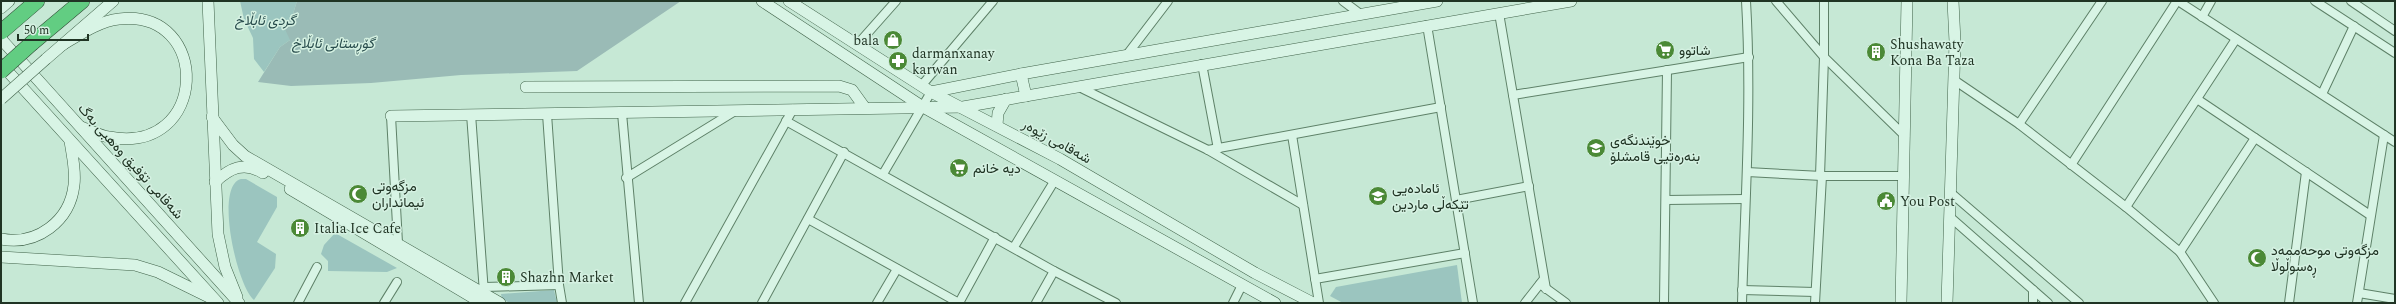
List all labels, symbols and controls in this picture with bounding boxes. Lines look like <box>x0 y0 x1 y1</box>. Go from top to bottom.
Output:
park label: گردی ئابڵاخ <box>235 10 298 31</box>
scale bar <box>18 16 88 42</box>
text: 50 m <box>24 21 49 40</box>
shop icon: bala <box>882 29 904 51</box>
place label: bala <box>853 30 879 51</box>
park label: گۆڕستانی ئابڵاخ <box>292 33 377 55</box>
place label: Shushawaty Kona Ba Taza <box>1890 34 1975 71</box>
supermarket icon: شاتوو <box>1654 39 1676 61</box>
place label: شاتوو <box>1679 40 1710 61</box>
building icon: Shushawaty Kona Ba Taza <box>1865 41 1887 63</box>
place label: darmanxanay karwan <box>912 43 996 80</box>
pharmacy icon: darmanxanay karwan <box>887 50 909 72</box>
street label: شەقامی تۆفیق وەهبی بەگ <box>73 99 189 224</box>
street label: شەقامی زێوەر <box>1017 113 1095 169</box>
place label: خوێندنگەی بنەرەتیی قامشلۆ <box>1610 130 1700 167</box>
school or university icon: خوێندنگەی بنەرەتیی قامشلۆ <box>1585 137 1607 159</box>
supermarket icon: دیە خانم <box>948 157 970 179</box>
place label: دیە خانم <box>973 158 1021 179</box>
place label: مزگەوتی ئیمانداران <box>372 176 424 213</box>
place label: ئامادەیی تێکەڵی ماردین <box>1392 178 1469 215</box>
mosque icon: مزگەوتی ئیمانداران <box>347 183 369 205</box>
school or university icon: ئامادەیی تێکەڵی ماردین <box>1367 185 1389 207</box>
public building icon: You Post <box>1875 190 1897 212</box>
place label: You Post <box>1900 191 1955 212</box>
building icon: Italia Ice Cafe <box>289 217 311 239</box>
place label: Italia Ice Cafe <box>314 218 401 239</box>
place label: مزگەوتی موحەممەد ڕەسوڵوڵا <box>2271 240 2379 278</box>
mosque icon: مزگەوتی موحەممەد ڕەسوڵوڵا <box>2246 247 2268 269</box>
building icon: Shazhn Market <box>495 266 517 288</box>
place label: Shazhn Market <box>520 267 614 288</box>

